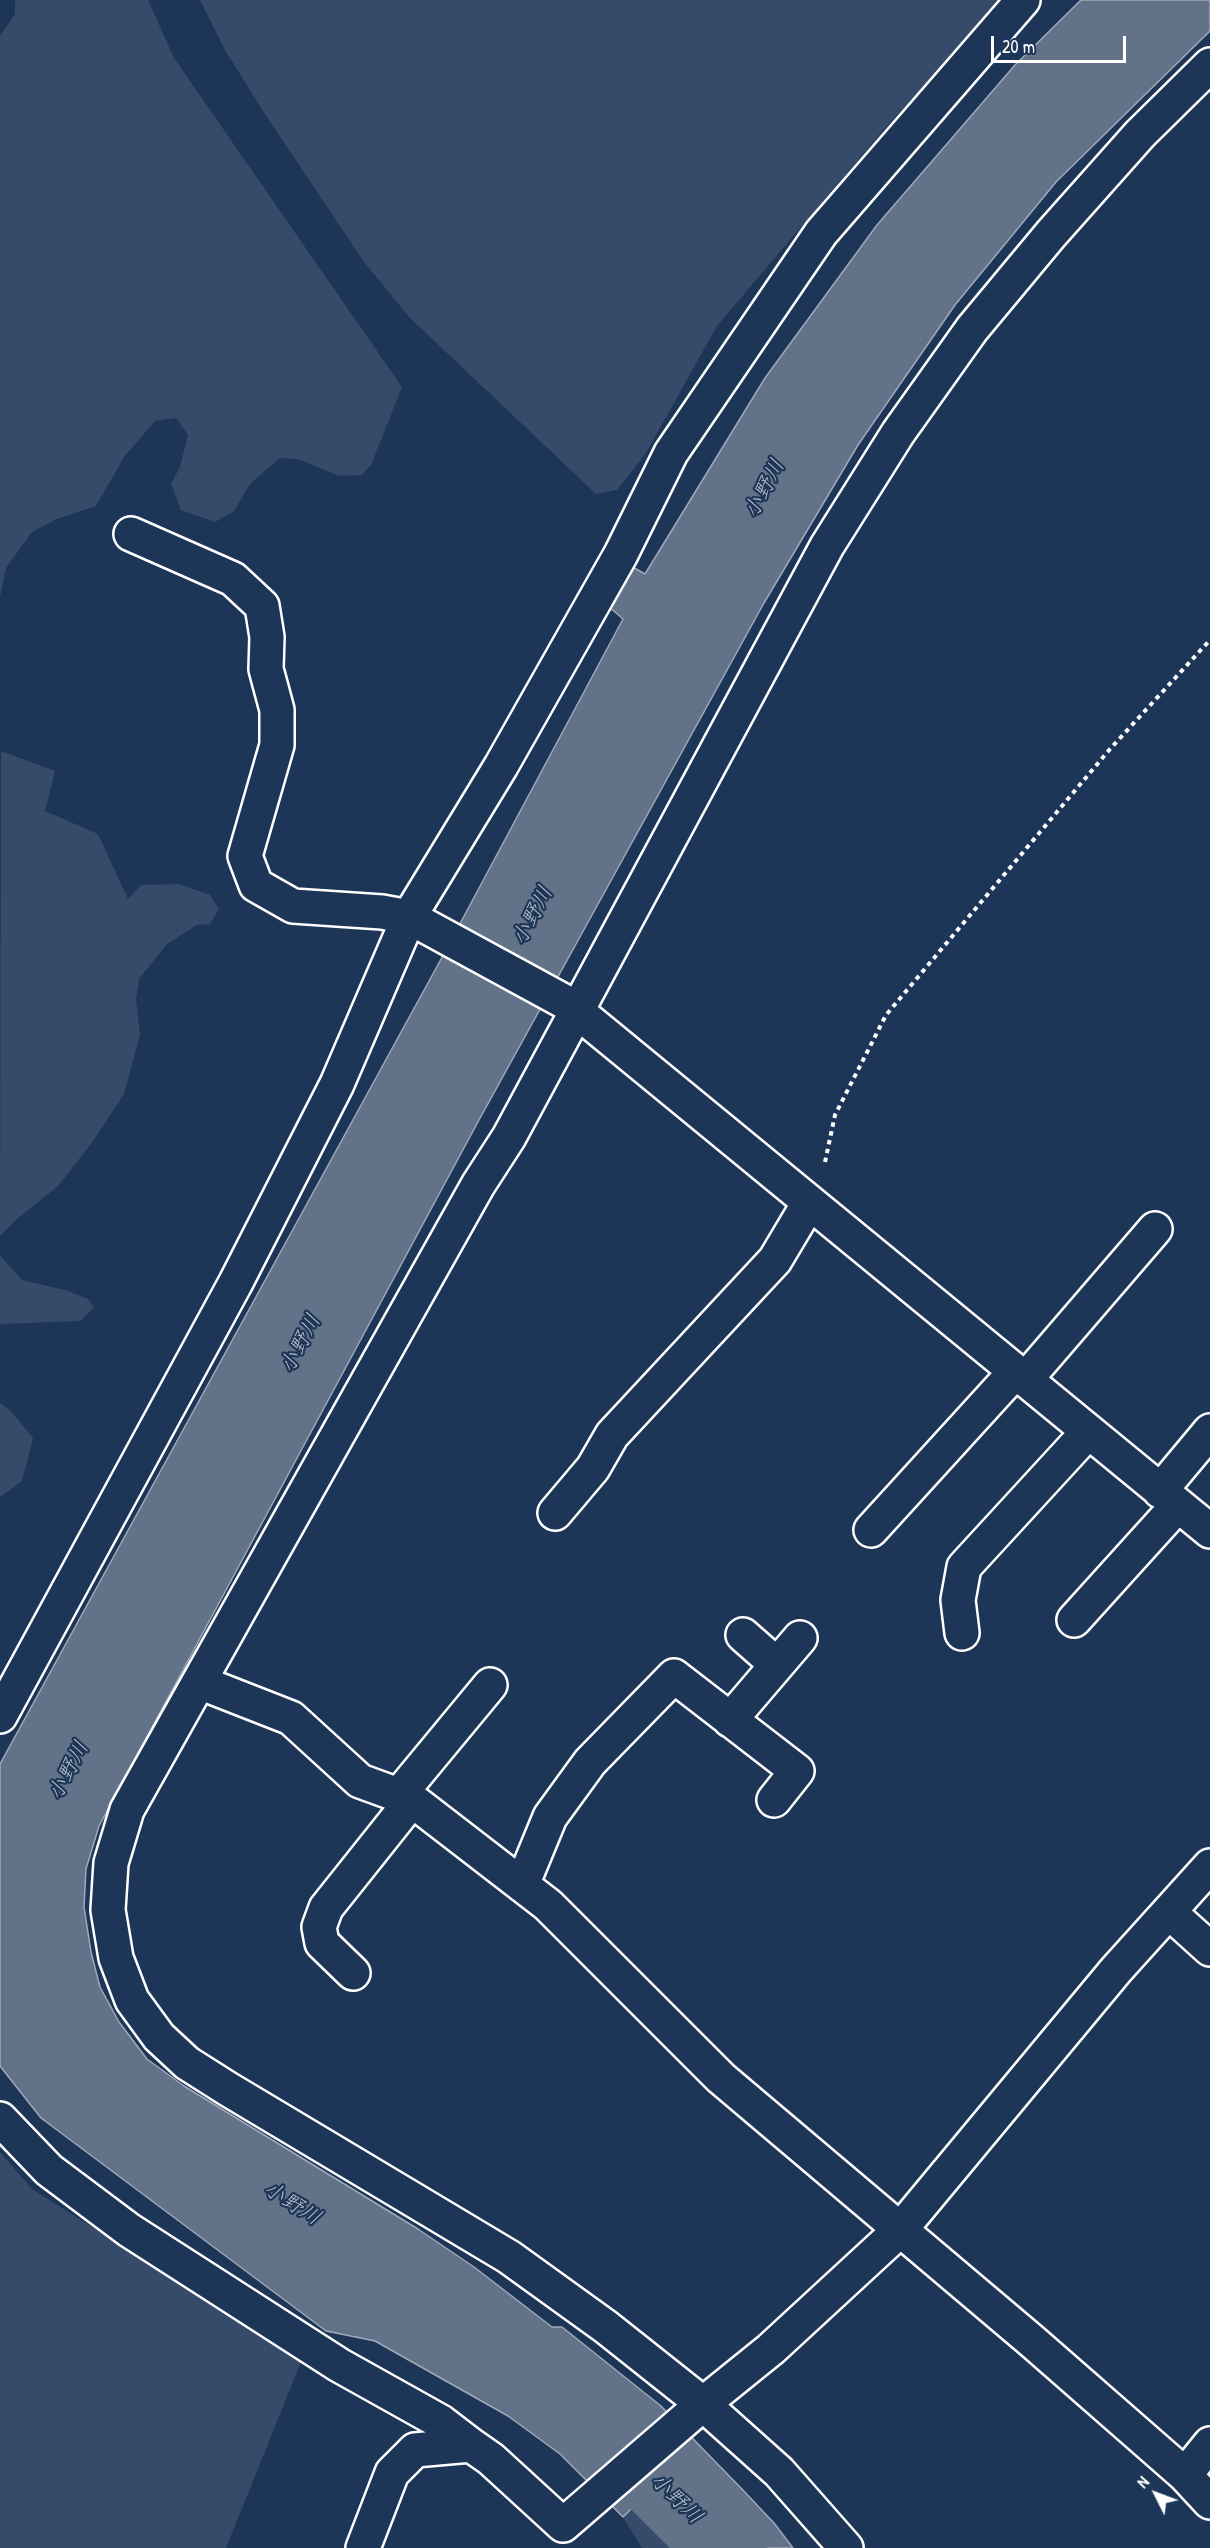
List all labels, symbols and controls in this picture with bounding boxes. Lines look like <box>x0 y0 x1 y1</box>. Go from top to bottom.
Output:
scale bar <box>994 24 1129 62</box>
text: 20 m <box>1002 34 1035 59</box>
water label: 小野川 <box>739 455 791 523</box>
water label: 小野川 <box>507 882 559 950</box>
water label: 小野川 <box>275 1310 327 1378</box>
water label: 小野川 <box>43 1737 95 1805</box>
water label: 小野川 <box>259 2177 325 2231</box>
north arrow <box>1126 2464 1186 2524</box>
water label: 小野川 <box>645 2468 707 2530</box>
text: N <box>1132 2471 1154 2492</box>

